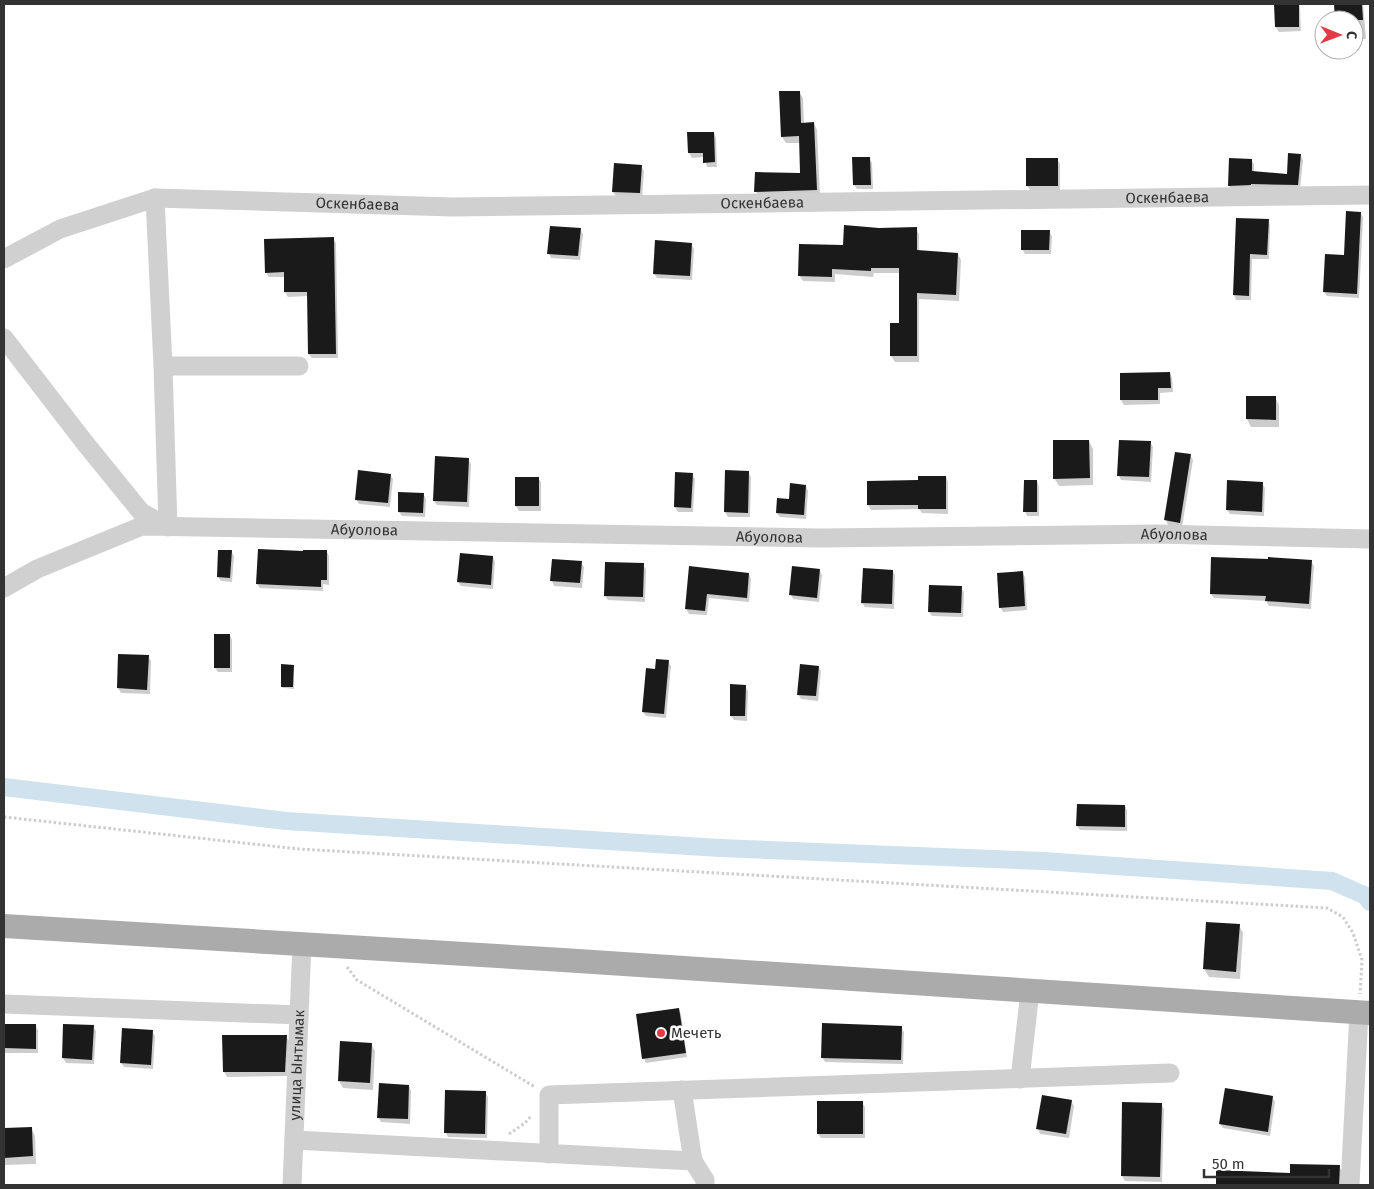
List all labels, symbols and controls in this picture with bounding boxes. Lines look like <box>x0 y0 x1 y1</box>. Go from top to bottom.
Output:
north arrow <box>1314 10 1364 60</box>
text: С <box>1343 31 1360 39</box>
street label: Оскенбаева <box>1125 188 1209 207</box>
street label: Оскенбаева <box>720 193 804 212</box>
street label: Оскенбаева <box>315 194 400 214</box>
street label: Абуолова <box>331 520 398 540</box>
street label: Абуолова <box>1141 525 1208 544</box>
street label: Абуолова <box>736 527 803 547</box>
street label: улица Ынтымак <box>286 1009 308 1121</box>
place label: Мечеть <box>671 1024 722 1042</box>
marker: Мечеть <box>655 1027 667 1039</box>
scale bar <box>1204 1146 1329 1178</box>
text: 50 m <box>1212 1155 1245 1173</box>

